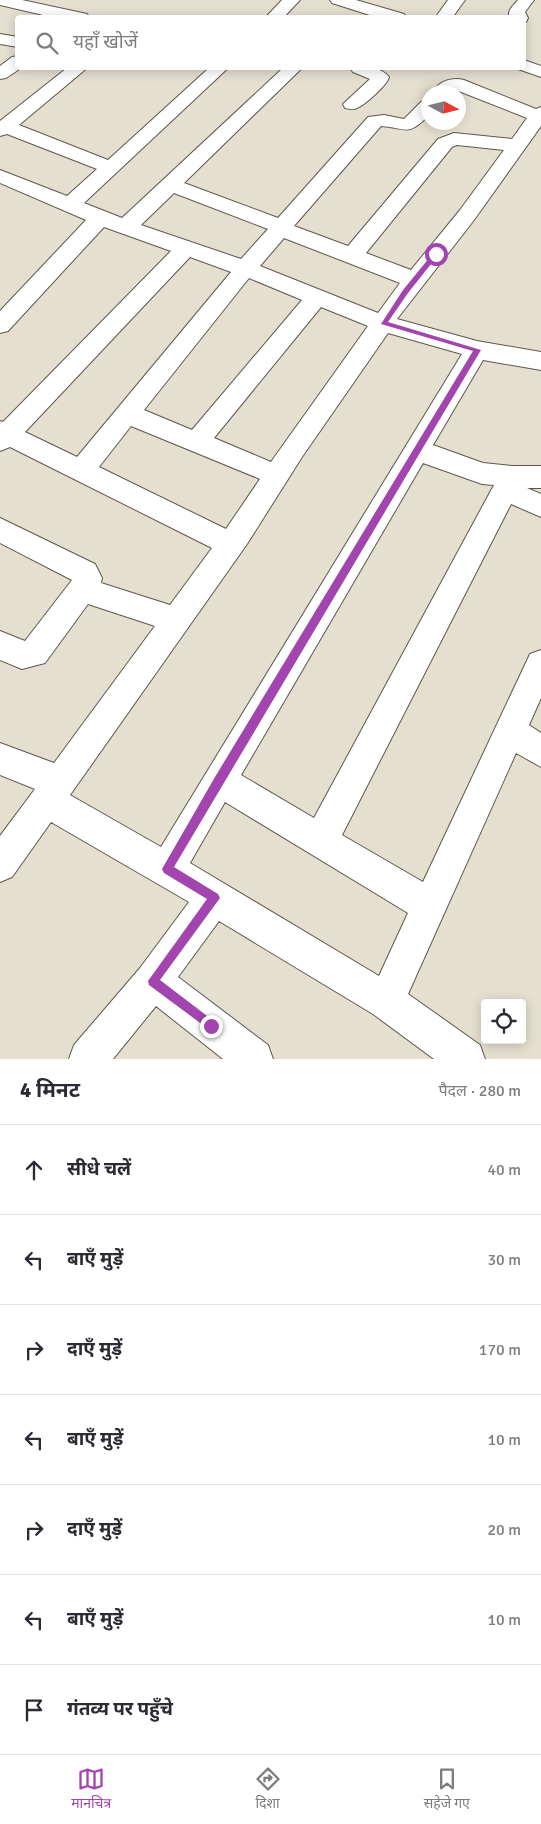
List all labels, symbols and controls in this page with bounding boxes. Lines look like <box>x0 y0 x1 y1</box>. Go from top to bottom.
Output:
search box <box>15 15 526 70</box>
icon: search <box>33 29 61 57</box>
text: यहाँ खोजें <box>73 30 138 54</box>
north arrow <box>421 85 466 130</box>
route start <box>425 243 448 266</box>
map controls <box>481 999 526 1044</box>
button: locate <box>481 999 526 1044</box>
route end <box>200 1015 223 1038</box>
text: 4 मिनट <box>20 1077 80 1103</box>
text: पैदल · 280 m <box>438 1081 521 1101</box>
icon: ahead <box>20 1156 48 1184</box>
text: सीधे चलें <box>67 1157 131 1181</box>
text: 40 m <box>487 1160 521 1180</box>
icon: left <box>20 1246 48 1274</box>
text: बाएँ मुड़ें <box>67 1247 123 1271</box>
text: 30 m <box>487 1250 521 1270</box>
icon: right <box>20 1336 48 1364</box>
text: दाएँ मुड़ें <box>67 1337 122 1361</box>
text: 170 m <box>479 1340 521 1360</box>
icon: left <box>20 1426 48 1454</box>
text: बाएँ मुड़ें <box>67 1427 123 1451</box>
text: 10 m <box>487 1430 521 1450</box>
icon: right <box>20 1516 48 1544</box>
text: दाएँ मुड़ें <box>67 1517 122 1541</box>
text: 20 m <box>487 1520 521 1540</box>
icon: left <box>20 1606 48 1634</box>
text: बाएँ मुड़ें <box>67 1607 123 1631</box>
text: 10 m <box>487 1610 521 1630</box>
icon: arrive <box>20 1696 48 1724</box>
text: गंतव्य पर पहुँचे <box>67 1697 173 1721</box>
tab: मानचित्र <box>71 1765 111 1814</box>
tab: दिशा <box>254 1765 282 1814</box>
tab: सहेजे गए <box>424 1765 470 1814</box>

